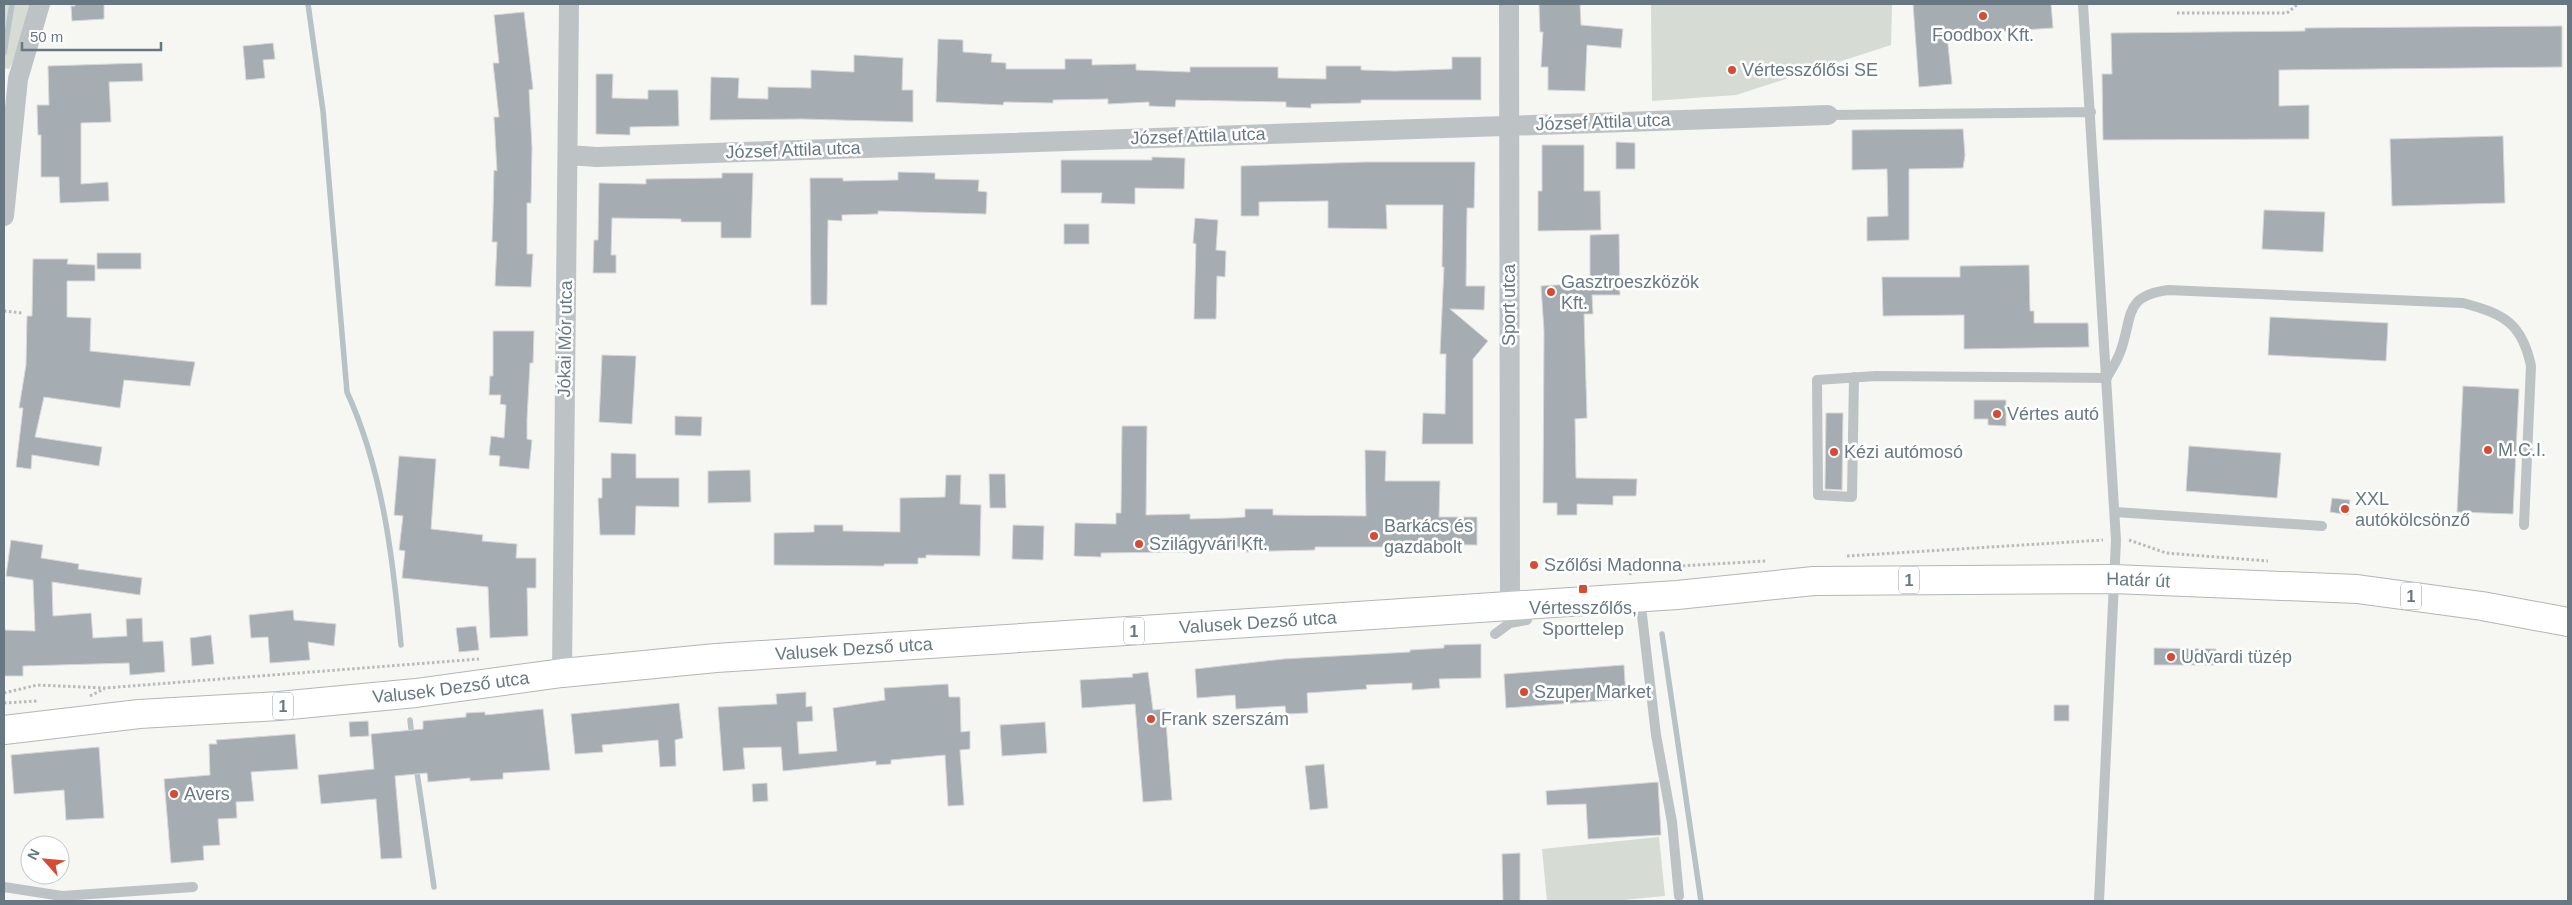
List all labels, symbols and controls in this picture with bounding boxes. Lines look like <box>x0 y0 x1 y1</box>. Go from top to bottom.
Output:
marker: Foodbox Kft. <box>1977 10 1989 22</box>
scale bar <box>22 20 161 52</box>
place label: Foodbox Kft. <box>1932 25 2034 45</box>
text: 50 m <box>30 28 63 45</box>
place label: Vértesszőlősi SE <box>1742 60 1878 80</box>
marker: Vértesszőlősi SE <box>1726 64 1738 76</box>
street label: József Attila utca <box>1535 110 1672 134</box>
street label: József Attila utca <box>1130 124 1267 148</box>
street label: József Attila utca <box>725 138 862 162</box>
street label: Sport utca <box>1499 263 1519 346</box>
place label: Gasztroeszközök Kft. <box>1561 272 1700 313</box>
street label: Jókai Mór utca <box>554 279 576 398</box>
marker: Gasztroeszközök Kft. <box>1545 286 1557 298</box>
place label: Vértes autó <box>2007 404 2099 424</box>
marker: Vértes autó <box>1991 408 2003 420</box>
place label: M.C.I. <box>2498 440 2546 460</box>
place label: Kézi autómosó <box>1844 442 1963 462</box>
marker: M.C.I. <box>2482 444 2494 456</box>
marker: Kézi autómosó <box>1828 446 1840 458</box>
place label: XXL autókölcsönző <box>2355 489 2470 530</box>
marker: XXL autókölcsönző <box>2339 503 2351 515</box>
place label: Barkács és gazdabolt <box>1384 516 1473 557</box>
marker: Barkács és gazdabolt <box>1368 530 1380 542</box>
place label: Szilágyvári Kft. <box>1149 534 1268 554</box>
marker: Szilágyvári Kft. <box>1133 538 1145 550</box>
place label: Szőlősi Madonna <box>1544 555 1683 575</box>
marker: Szőlősi Madonna <box>1528 559 1540 571</box>
road number: 1 <box>1899 566 1919 594</box>
street label: Határ út <box>2106 569 2171 591</box>
road number: 1 <box>2401 582 2421 610</box>
marker: Vértesszőlős, Sporttelep <box>1577 583 1589 595</box>
place label: Vértesszőlős, Sporttelep <box>1529 598 1637 639</box>
street label: Valusek Dezső utca <box>1179 607 1338 638</box>
road number: 1 <box>1124 618 1144 644</box>
street label: Valusek Dezső utca <box>774 634 934 664</box>
place label: Udvardi tüzép <box>2181 647 2292 667</box>
marker: Udvardi tüzép <box>2165 651 2177 663</box>
street label: Valusek Dezső utca <box>372 667 531 707</box>
place label: Szuper Market <box>1534 682 1651 702</box>
marker: Szuper Market <box>1518 686 1530 698</box>
road number: 1 <box>273 692 293 719</box>
place label: Frank szerszám <box>1161 709 1289 729</box>
marker: Frank szerszám <box>1145 713 1157 725</box>
place label: Avers <box>184 784 230 804</box>
marker: Avers <box>168 788 180 800</box>
north arrow <box>20 835 70 885</box>
text: N <box>24 846 43 862</box>

